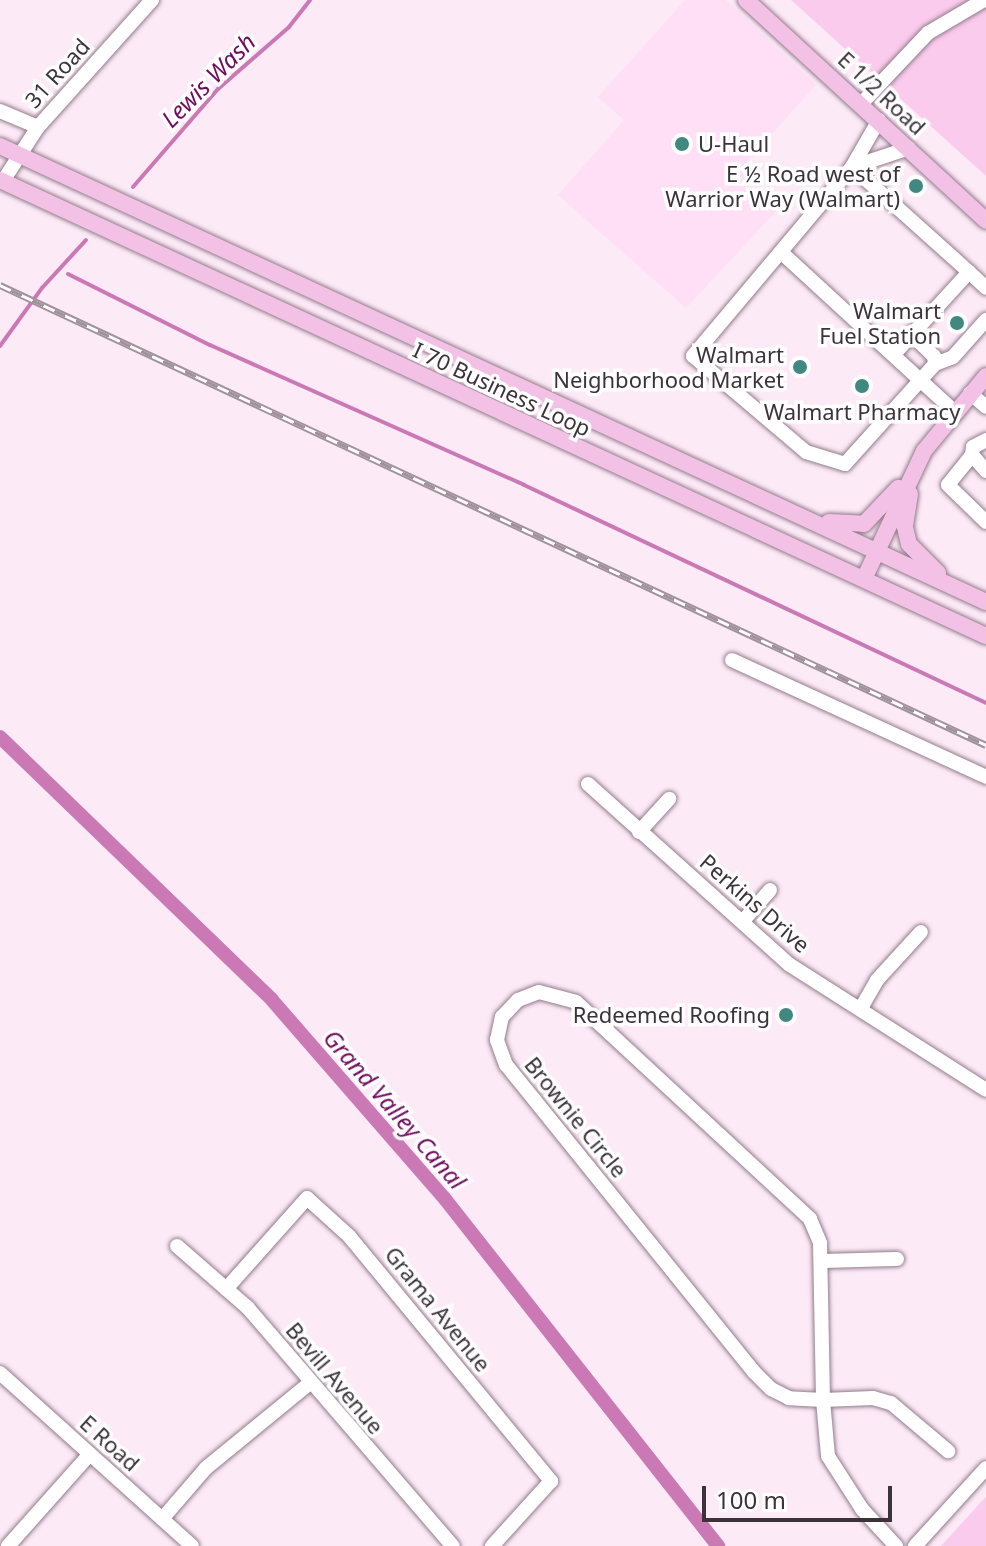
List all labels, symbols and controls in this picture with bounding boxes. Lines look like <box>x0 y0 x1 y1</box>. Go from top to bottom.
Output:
water label: Lewis Wash <box>155 27 261 133</box>
street label: 31 Road <box>19 33 95 113</box>
street label: E 1/2 Road <box>833 46 931 140</box>
place label: U-Haul <box>698 131 769 157</box>
marker: U-Haul <box>673 135 691 153</box>
place label: E ½ Road west of Warrior Way (Walmart) <box>665 160 900 212</box>
marker: E ½ Road west of Warrior Way (Walmart) <box>907 177 925 195</box>
place label: Walmart Fuel Station <box>819 297 941 348</box>
marker: Walmart Fuel Station <box>948 314 966 332</box>
street label: I 70 Business Loop <box>409 336 595 442</box>
place label: Walmart Neighborhood Market <box>553 341 784 392</box>
marker: Walmart Neighborhood Market <box>791 358 809 376</box>
marker: Walmart Pharmacy <box>853 377 871 395</box>
place label: Walmart Pharmacy <box>764 399 960 425</box>
street label: Perkins Drive <box>695 848 815 958</box>
place label: Redeemed Roofing <box>573 1002 770 1028</box>
marker: Redeemed Roofing <box>777 1006 795 1024</box>
water label: Grand Valley Canal <box>318 1023 472 1195</box>
street label: Brownie Circle <box>519 1051 633 1183</box>
street label: Grama Avenue <box>380 1241 496 1377</box>
street label: Bevill Avenue <box>281 1317 389 1439</box>
street label: E Road <box>75 1409 145 1477</box>
scale bar <box>706 1470 896 1520</box>
text: 100 m <box>716 1483 786 1516</box>

